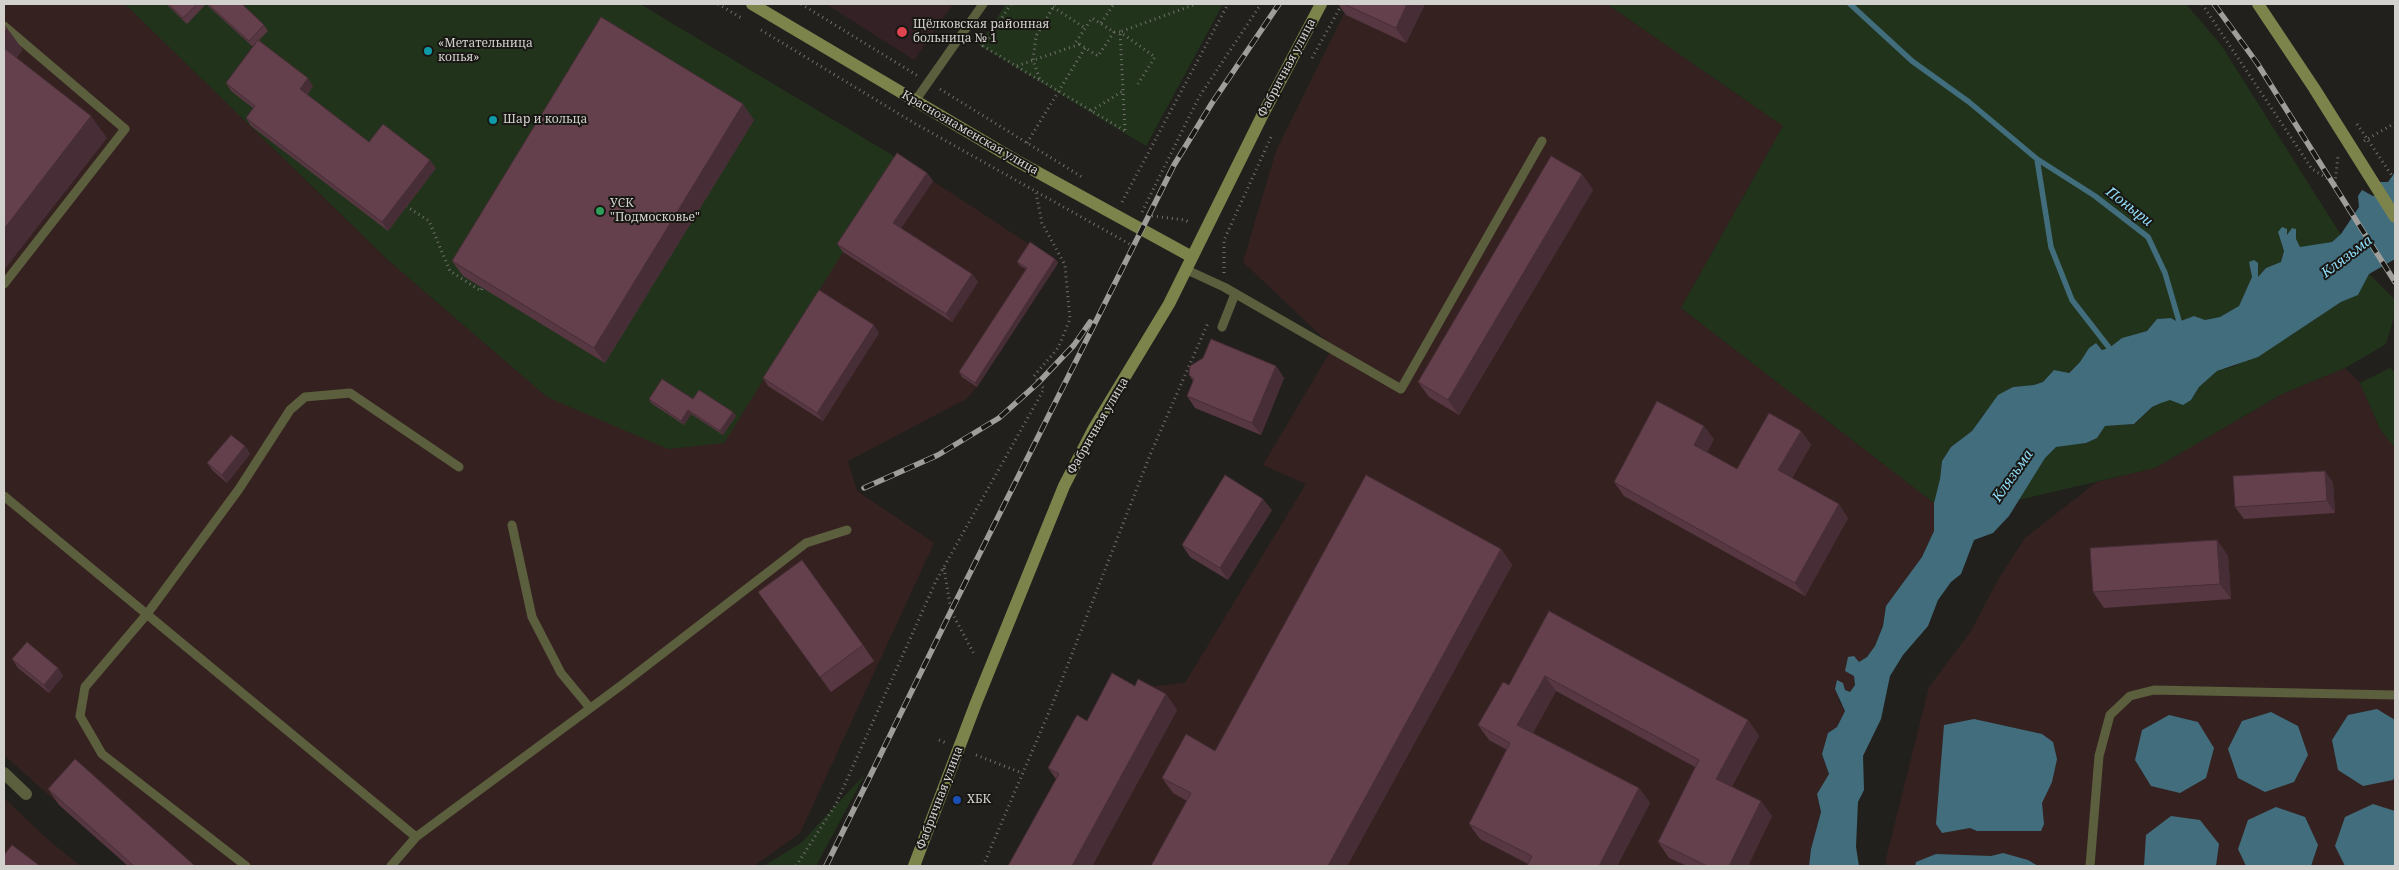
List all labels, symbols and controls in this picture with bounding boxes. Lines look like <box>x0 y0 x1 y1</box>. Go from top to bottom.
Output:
street label: Фабричная улица <box>1255 16 1319 120</box>
place label: Щёлковская районная больница № 1 <box>913 18 1049 46</box>
marker: Щёлковская районная больница № 1 <box>895 25 909 39</box>
place label: «Метательница копья» <box>438 37 533 65</box>
marker: «Метательница копья» <box>422 45 434 57</box>
street label: Краснознаменская улица <box>899 88 1041 178</box>
place label: Шар и кольца <box>503 113 587 127</box>
marker: Шар и кольца <box>487 114 499 126</box>
water label: Поныри <box>2102 184 2156 230</box>
place label: УСК "Подмосковье" <box>610 197 700 225</box>
marker: УСК "Подмосковье" <box>594 205 606 217</box>
water label: Клязьма <box>2318 232 2376 282</box>
street label: Фабричная улица <box>1064 375 1132 477</box>
water label: Клязьма <box>1989 447 2037 505</box>
street label: Фабричная улица <box>914 744 966 852</box>
place label: ХБК <box>967 793 991 807</box>
marker: ХБК <box>951 794 963 806</box>

